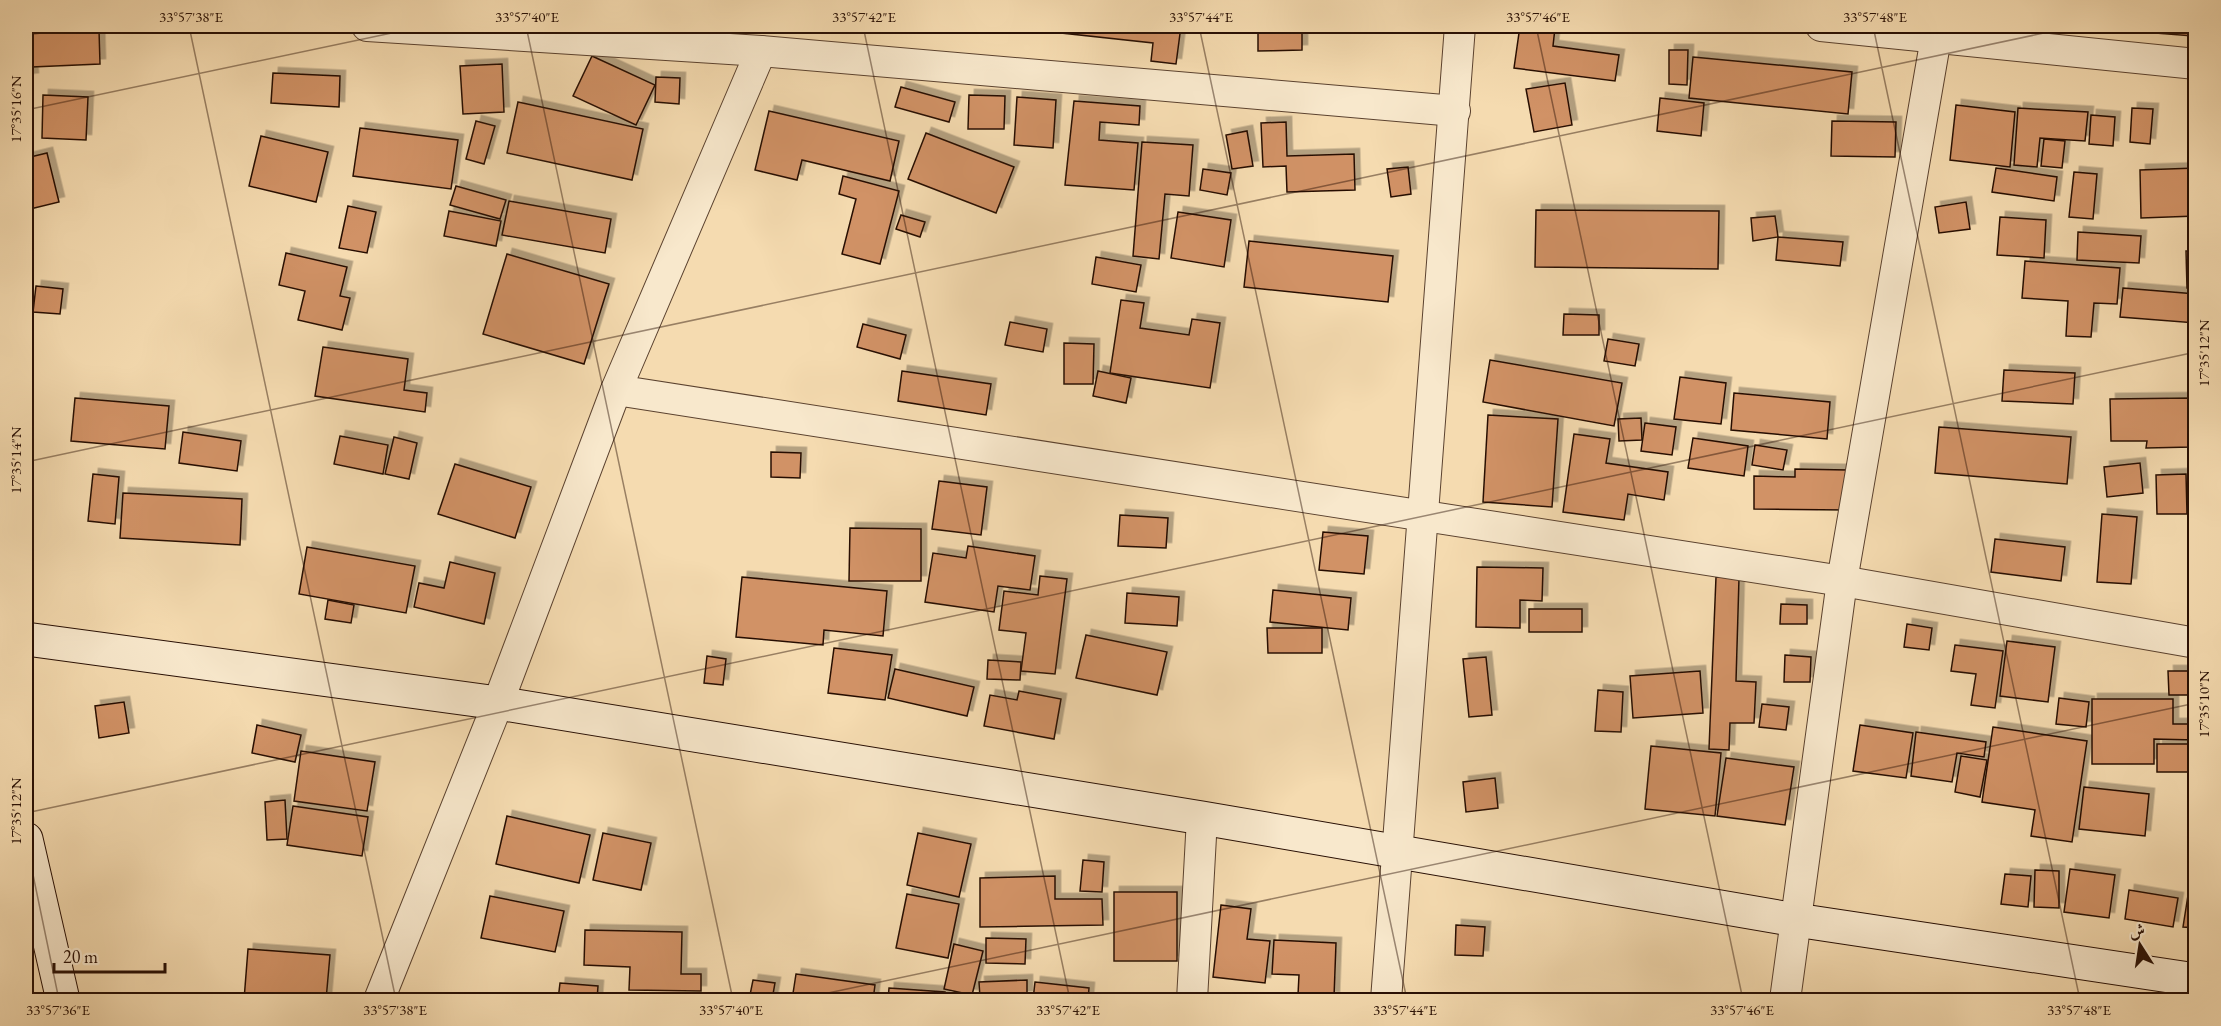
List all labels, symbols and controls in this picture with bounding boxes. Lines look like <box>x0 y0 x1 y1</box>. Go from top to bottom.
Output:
text: 33°57'38"E <box>159 7 224 26</box>
text: 33°57'40"E <box>495 7 560 26</box>
text: 33°57'42"E <box>832 7 897 26</box>
text: 33°57'44"E <box>1169 7 1234 26</box>
text: 33°57'46"E <box>1506 7 1571 26</box>
text: 33°57'48"E <box>1843 7 1908 26</box>
text: 17°35'16"N <box>6 75 25 143</box>
text: 17°35'12"N <box>2194 319 2213 387</box>
text: 17°35'14"N <box>6 426 25 494</box>
text: 17°35'10"N <box>2194 670 2213 738</box>
text: 17°35'12"N <box>6 777 25 845</box>
north arrow <box>2110 915 2170 975</box>
text: ش <box>2127 919 2147 943</box>
scale bar <box>54 936 165 974</box>
text: 20 m <box>63 945 98 968</box>
text: 33°57'36"E <box>26 1000 91 1019</box>
text: 33°57'38"E <box>363 1000 428 1019</box>
text: 33°57'40"E <box>699 1000 764 1019</box>
text: 33°57'42"E <box>1036 1000 1101 1019</box>
text: 33°57'44"E <box>1373 1000 1438 1019</box>
text: 33°57'46"E <box>1710 1000 1775 1019</box>
text: 33°57'48"E <box>2047 1000 2112 1019</box>

